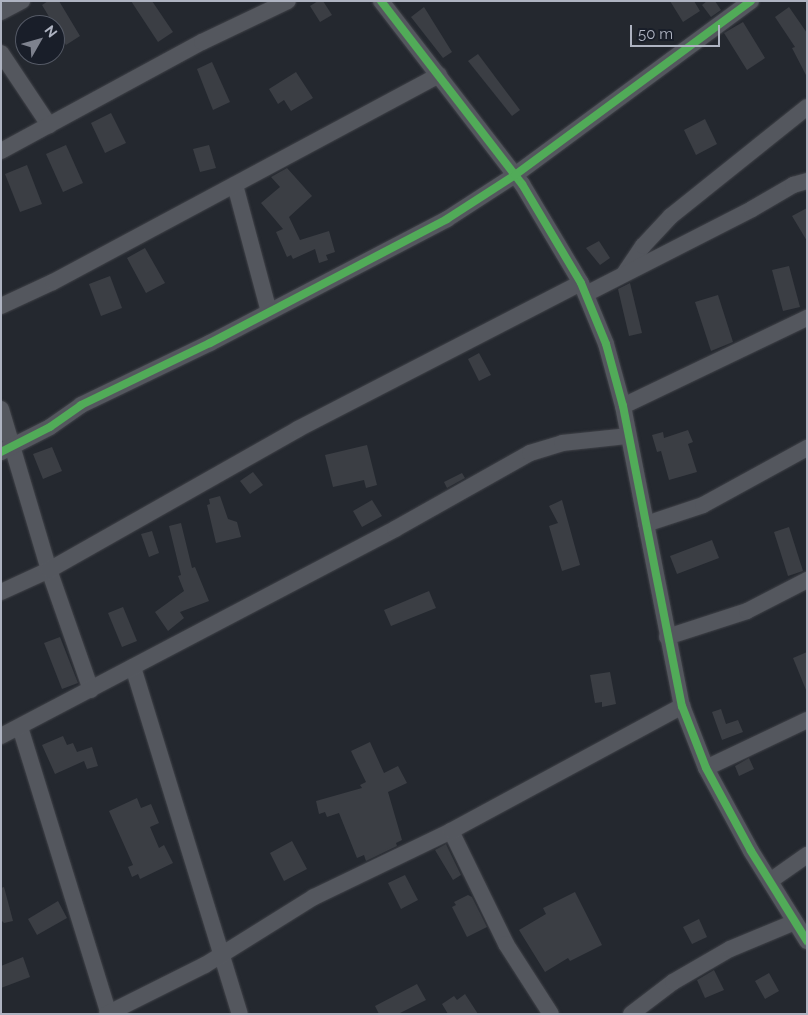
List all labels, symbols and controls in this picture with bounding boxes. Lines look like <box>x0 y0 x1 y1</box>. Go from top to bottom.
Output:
north arrow <box>15 15 65 65</box>
scale bar <box>633 15 723 47</box>
text: N <box>41 22 61 41</box>
text: 50 m <box>638 25 673 43</box>

